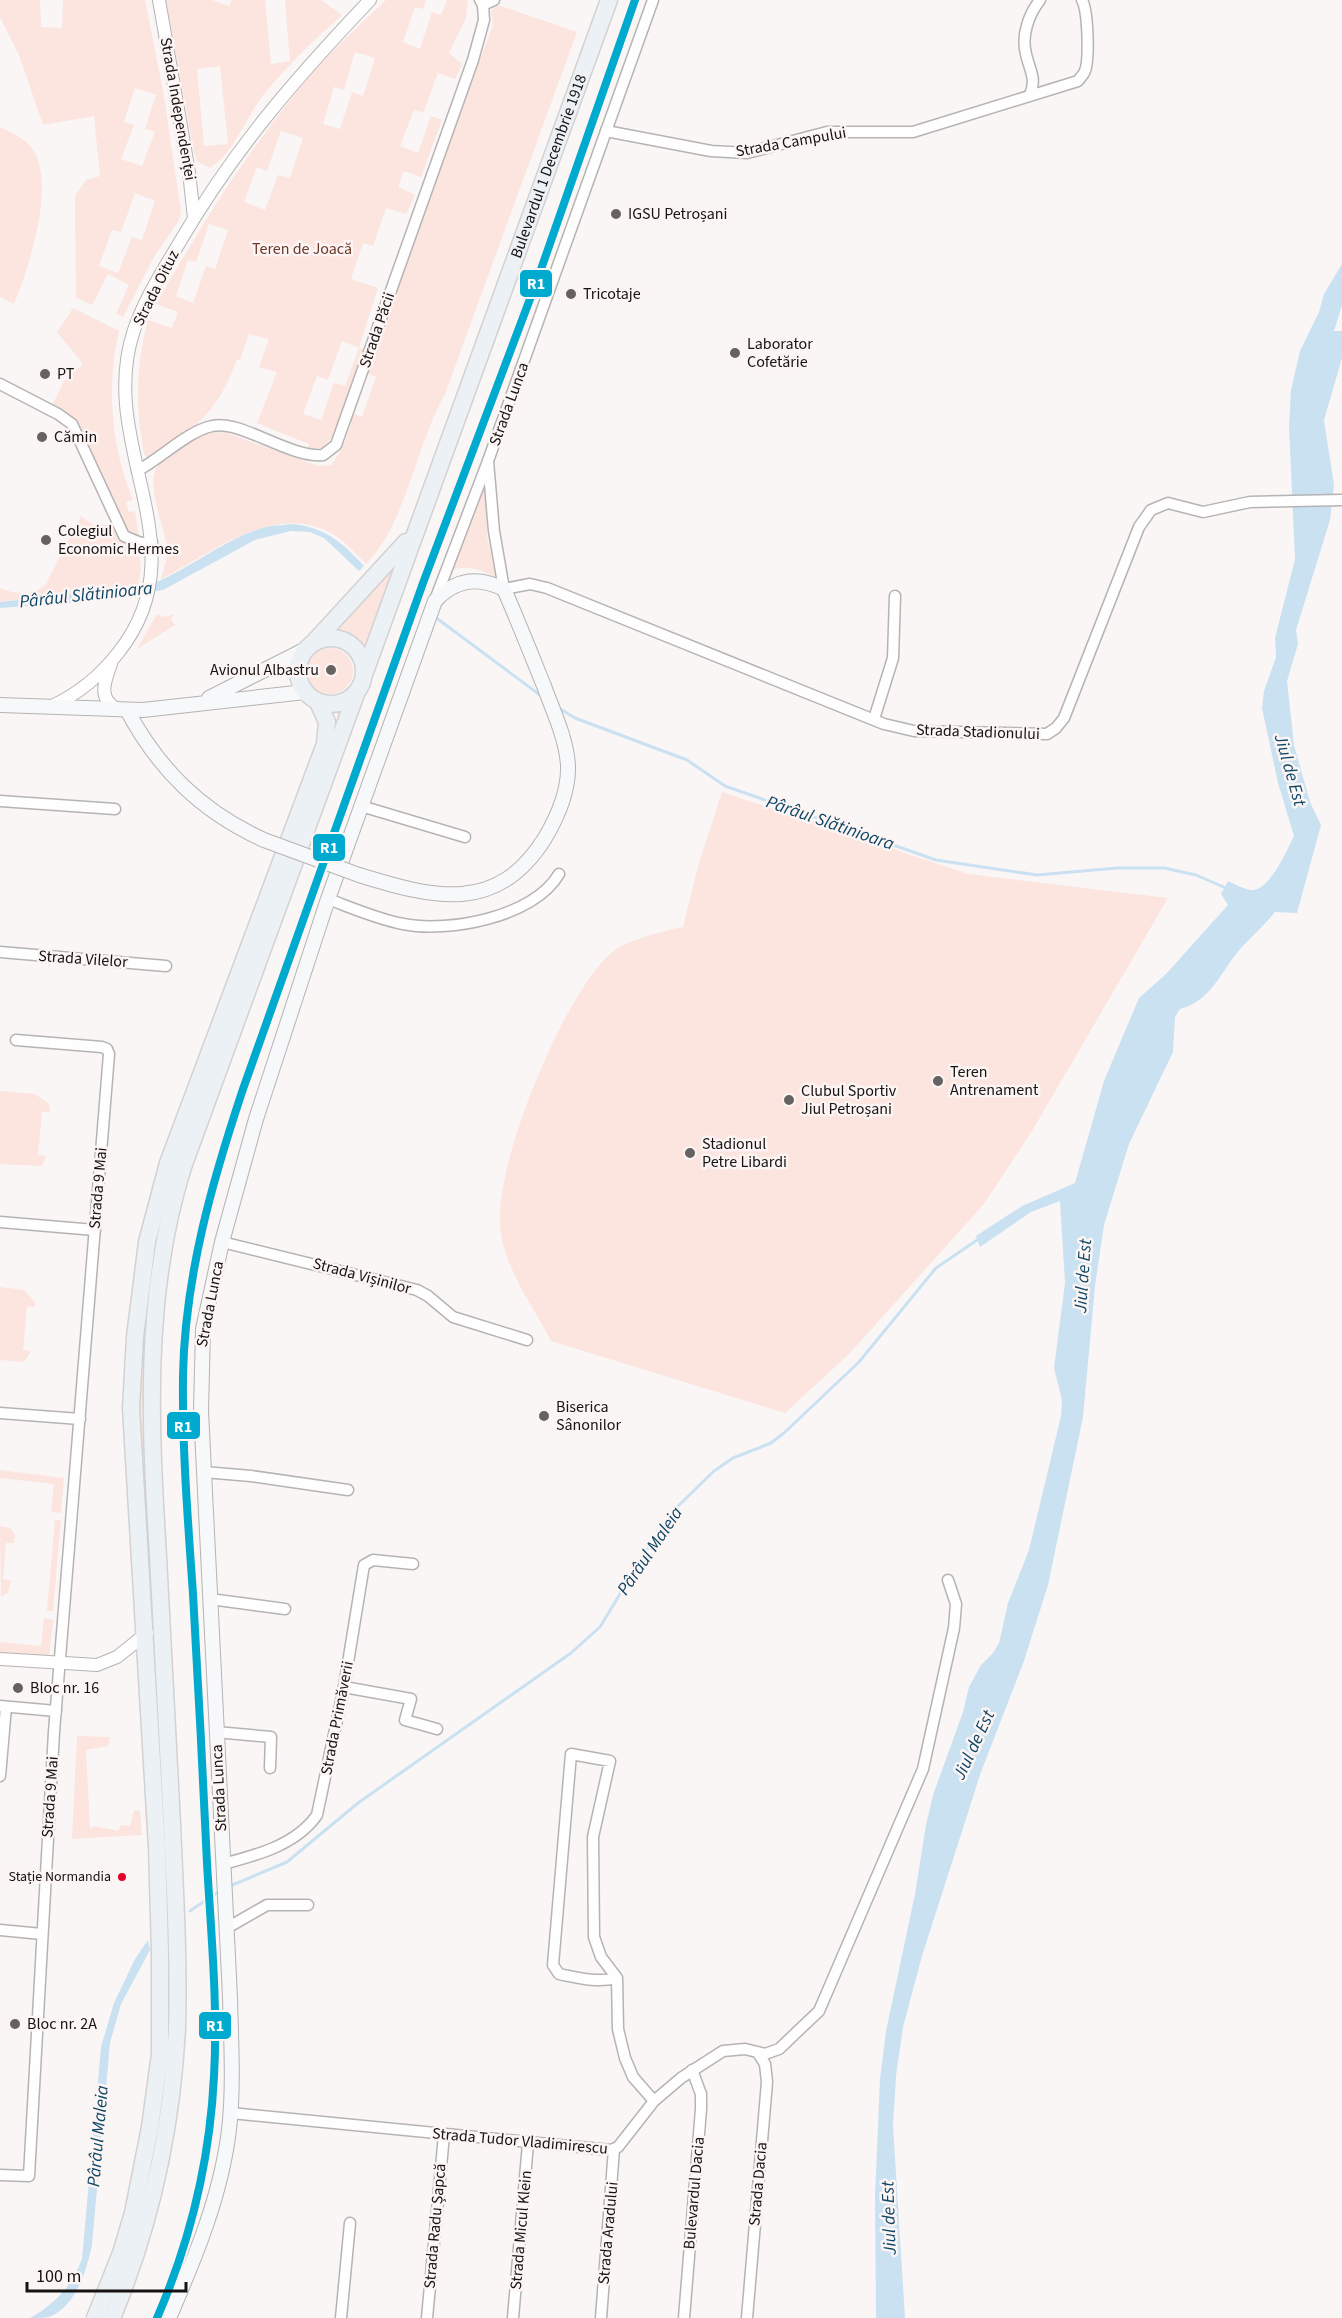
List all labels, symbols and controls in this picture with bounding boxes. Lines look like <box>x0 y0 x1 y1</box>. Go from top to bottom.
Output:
street label: Strada Independenței <box>155 36 201 182</box>
street label: Bulevardul 1 Decembrie 1918 <box>505 71 592 261</box>
street label: Strada Campului <box>734 121 848 163</box>
place label: IGSU Petroșani <box>628 203 728 225</box>
marker: IGSU Petroșani <box>609 207 623 221</box>
park label: Teren de Joacă <box>252 238 352 260</box>
street label: Strada Oituz <box>127 246 185 330</box>
line badge: R1 <box>519 269 553 298</box>
text: R1 <box>527 273 545 295</box>
place label: Tricotaje <box>583 283 641 305</box>
marker: Tricotaje <box>564 287 578 301</box>
street label: Strada Păcii <box>354 289 400 371</box>
place label: Laborator Cofetărie <box>747 333 813 373</box>
marker: Laborator Cofetărie <box>728 346 742 360</box>
street label: Strada Lunca <box>484 359 534 449</box>
place label: PT <box>57 363 75 385</box>
marker: PT <box>38 367 52 381</box>
place label: Cămin <box>54 426 97 448</box>
marker: Cămin <box>35 430 49 444</box>
place label: Colegiul Economic Hermes <box>58 520 179 560</box>
marker: Colegiul Economic Hermes <box>39 533 53 547</box>
water label: Pârâul Slătinioara <box>18 576 154 614</box>
place label: Avionul Albastru <box>210 659 319 681</box>
marker: Avionul Albastru <box>324 663 338 677</box>
street label: Strada Stadionului <box>916 719 1040 745</box>
water label: Jiul de Est <box>1268 730 1313 810</box>
water label: Pârâul Slătinioara <box>763 789 898 857</box>
line badge: R1 <box>312 833 346 862</box>
text: R1 <box>320 837 338 859</box>
street label: Strada Vilelor <box>38 945 129 973</box>
place label: Teren Antrenament <box>950 1061 1039 1101</box>
marker: Teren Antrenament <box>931 1074 945 1088</box>
place label: Clubul Sportiv Jiul Petroșani <box>801 1080 897 1120</box>
marker: Clubul Sportiv Jiul Petroșani <box>782 1093 796 1107</box>
place label: Stadionul Petre Libardi <box>702 1133 787 1173</box>
street label: Strada 9 Mai <box>83 1146 113 1230</box>
marker: Stadionul Petre Libardi <box>683 1146 697 1160</box>
water label: Jiul de Est <box>1068 1237 1098 1315</box>
street label: Strada Vișinilor <box>310 1252 414 1300</box>
street label: Strada Lunca <box>191 1259 229 1349</box>
place label: Biserica Sânonilor <box>556 1396 621 1436</box>
marker: Biserica Sânonilor <box>537 1409 551 1423</box>
line badge: R1 <box>166 1411 201 1440</box>
text: R1 <box>174 1416 192 1438</box>
water label: Pârâul Maleia <box>611 1502 689 1600</box>
street label: Strada Primăverii <box>315 1659 359 1777</box>
place label: Bloc nr. 16 <box>30 1677 99 1699</box>
marker: Bloc nr. 16 <box>11 1681 25 1695</box>
water label: Jiul de Est <box>947 1705 1001 1785</box>
street label: Strada Lunca <box>206 1744 232 1832</box>
street label: Strada 9 Mai <box>36 1755 64 1839</box>
place label: Stație Normandia <box>9 1867 111 1887</box>
marker: Stație Normandia <box>116 1871 128 1883</box>
line badge: R1 <box>198 2011 232 2040</box>
place label: Bloc nr. 2A <box>27 2013 97 2035</box>
text: R1 <box>206 2015 224 2037</box>
marker: Bloc nr. 2A <box>8 2017 22 2031</box>
water label: Pârâul Maleia <box>81 2084 115 2188</box>
street label: Strada Tudor Vladimirescu <box>431 2122 609 2160</box>
street label: Bulevardul Dacia <box>678 2136 710 2250</box>
street label: Strada Dacia <box>743 2141 773 2227</box>
street label: Strada Radu Șapcă <box>419 2163 451 2289</box>
street label: Strada Micul Klein <box>505 2169 537 2291</box>
water label: Jiul de Est <box>875 2179 903 2256</box>
street label: Strada Aradului <box>593 2181 623 2285</box>
scale bar <box>27 2255 186 2293</box>
text: 100 m <box>36 2264 81 2289</box>

